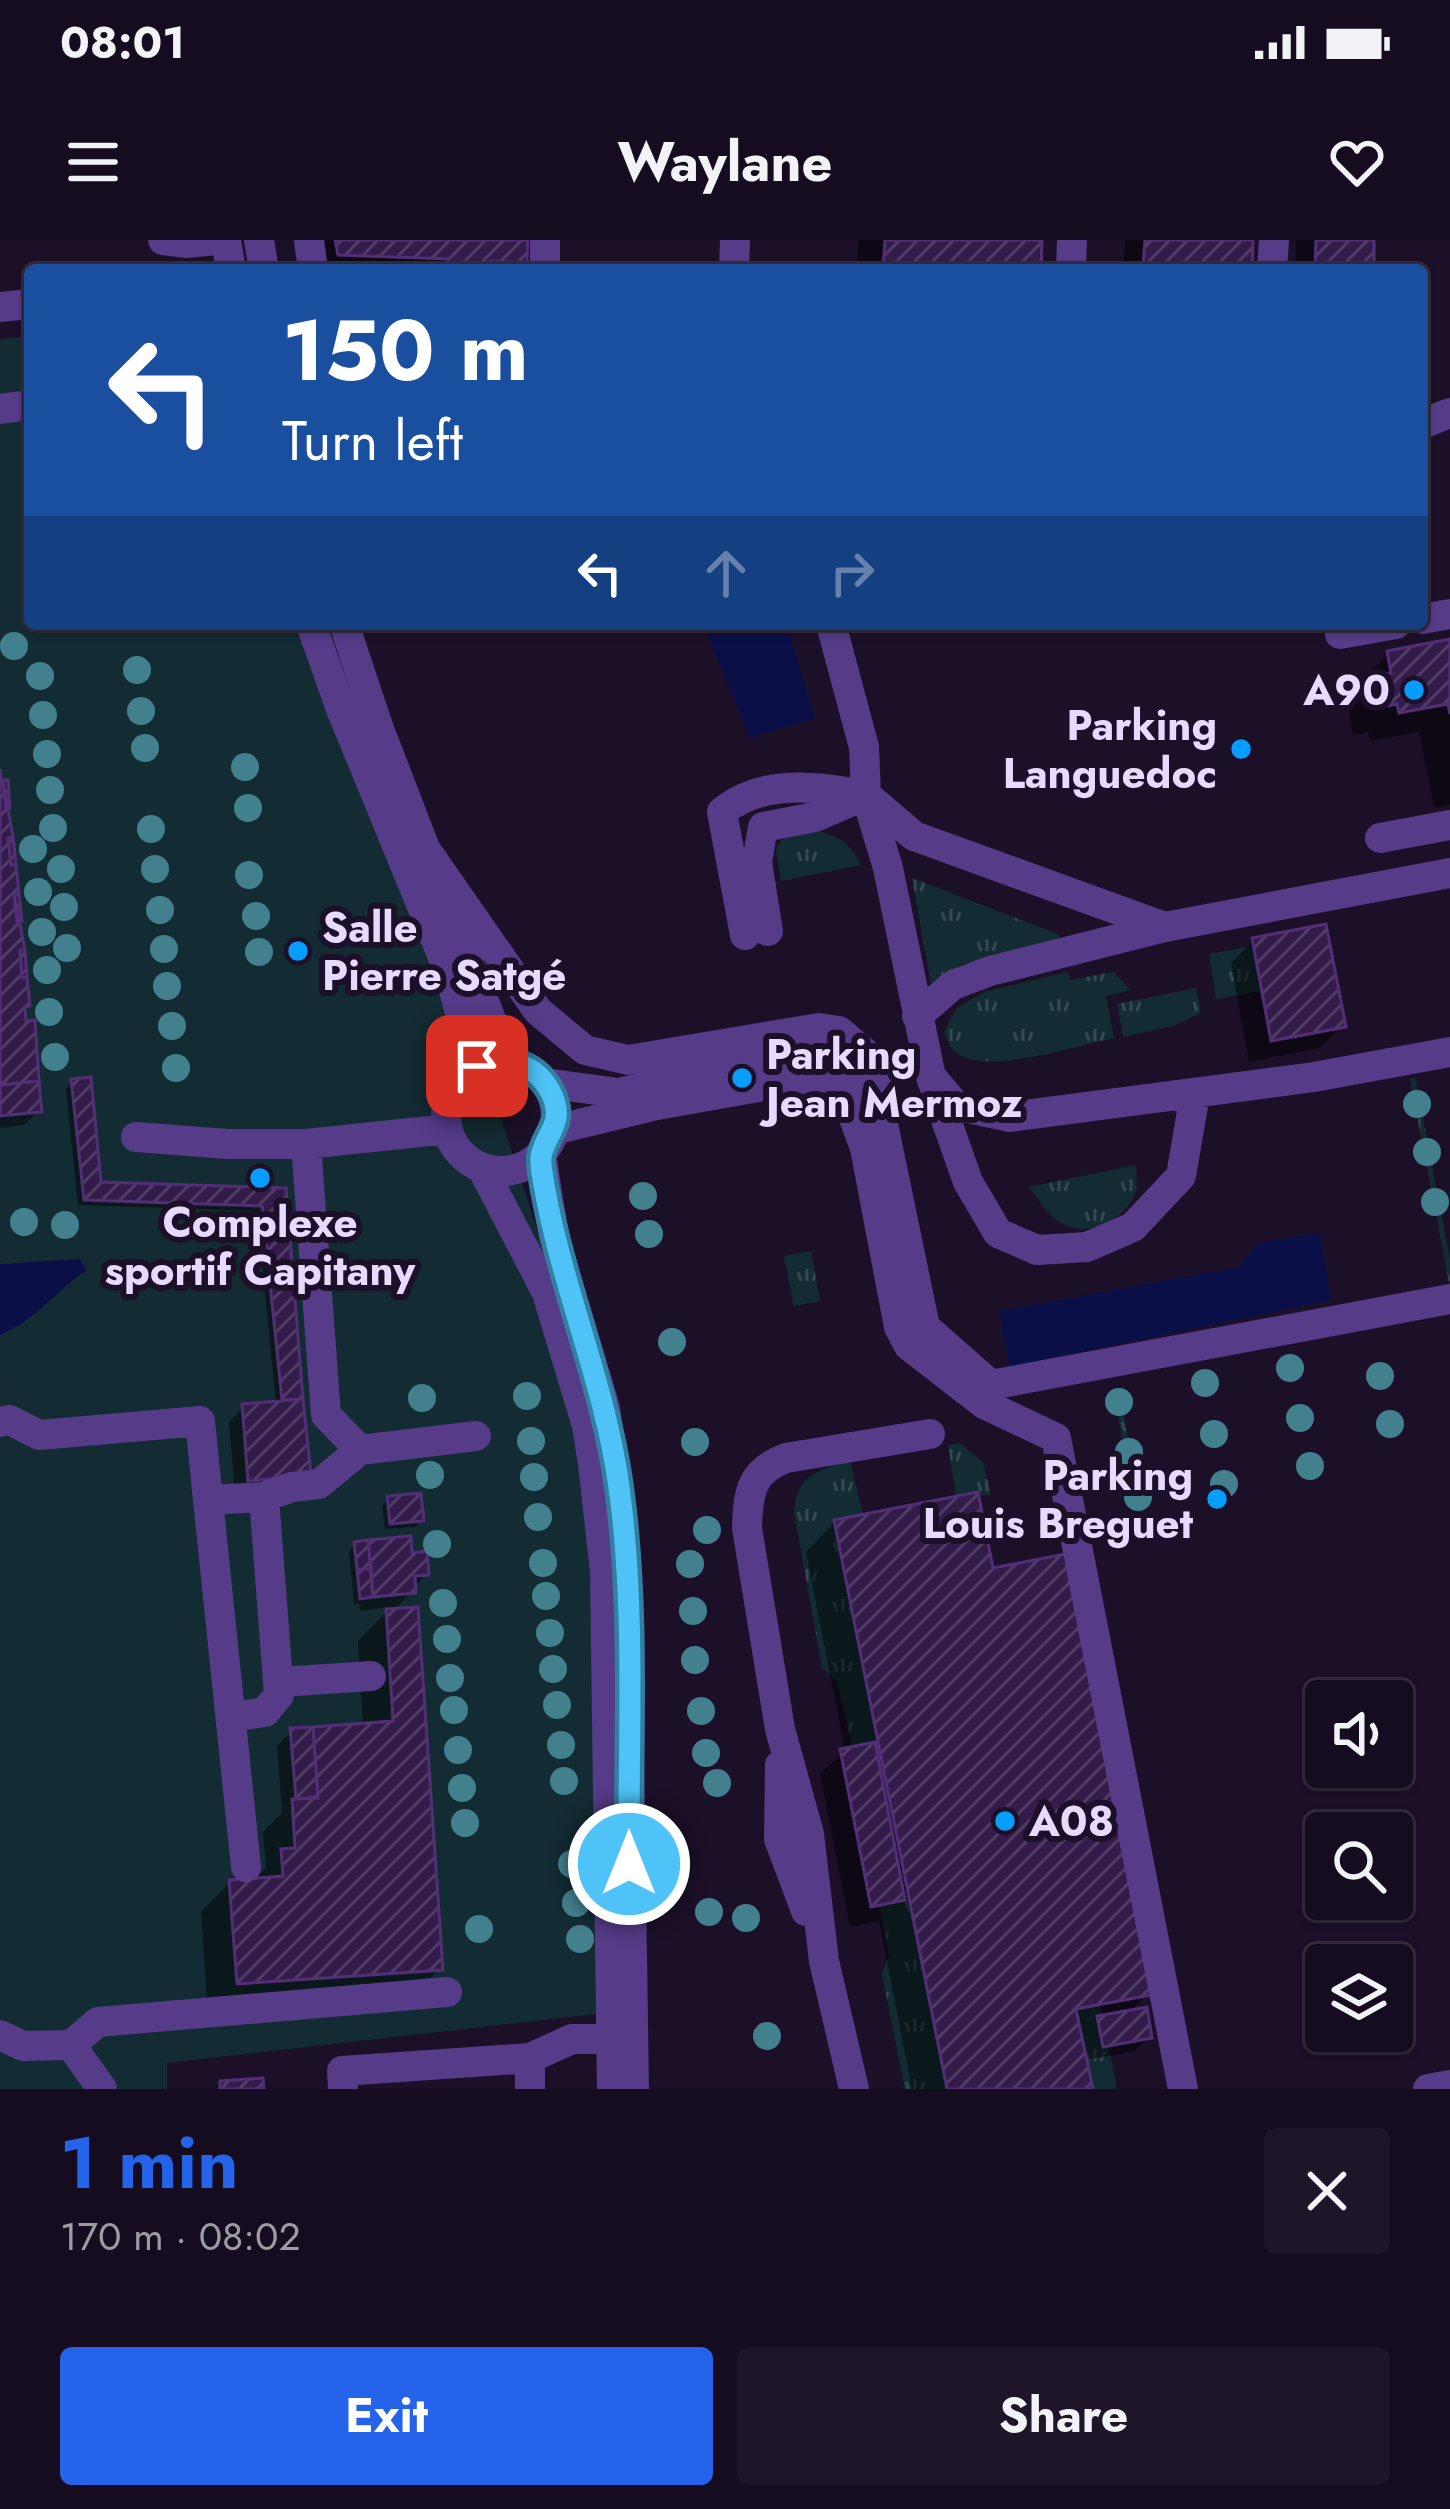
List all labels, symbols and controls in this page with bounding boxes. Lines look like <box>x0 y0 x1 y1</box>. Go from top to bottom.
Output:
text: 08:01 <box>60 10 185 75</box>
text: Waylane <box>618 123 832 201</box>
icon: menu <box>60 129 126 195</box>
icon: heart <box>1324 129 1390 195</box>
text: 150 m <box>282 290 529 412</box>
icon: left <box>84 312 240 468</box>
text: Turn left <box>282 402 463 480</box>
icon: left <box>567 540 633 606</box>
icon: ahead <box>693 540 759 606</box>
icon: right <box>819 540 885 606</box>
place label: A90 <box>1302 660 1390 721</box>
marker: A90 <box>1401 677 1427 703</box>
place label: Parking Languedoc <box>1003 695 1217 804</box>
marker: Parking Languedoc <box>1228 736 1254 762</box>
place label: Salle Pierre Satgé <box>322 897 566 1006</box>
marker: Salle Pierre Satgé <box>285 938 311 964</box>
pin <box>426 1015 528 1117</box>
place label: Parking Jean Mermoz <box>759 1024 1023 1133</box>
icon: arrive <box>444 1033 510 1099</box>
marker: Parking Jean Mermoz <box>729 1065 755 1091</box>
marker: Complexe sportif Capitany <box>247 1165 273 1191</box>
place label: Complexe sportif Capitany <box>105 1192 416 1301</box>
place label: Parking Louis Breguet <box>923 1445 1194 1554</box>
marker: Parking Louis Breguet <box>1204 1486 1230 1512</box>
map controls <box>1305 1680 1413 2052</box>
button: sound <box>1305 1680 1413 1788</box>
place label: A08 <box>1028 1791 1114 1852</box>
position arrow <box>566 1801 692 1927</box>
marker: A08 <box>992 1808 1018 1834</box>
button: search <box>1305 1812 1413 1920</box>
button: layers <box>1305 1944 1413 2052</box>
text: 1 min <box>60 2111 239 2215</box>
button: close <box>1264 2128 1390 2254</box>
text: 170 m · 08:02 <box>60 2208 301 2265</box>
button: Exit <box>60 2347 713 2485</box>
button: Share <box>737 2347 1390 2485</box>

